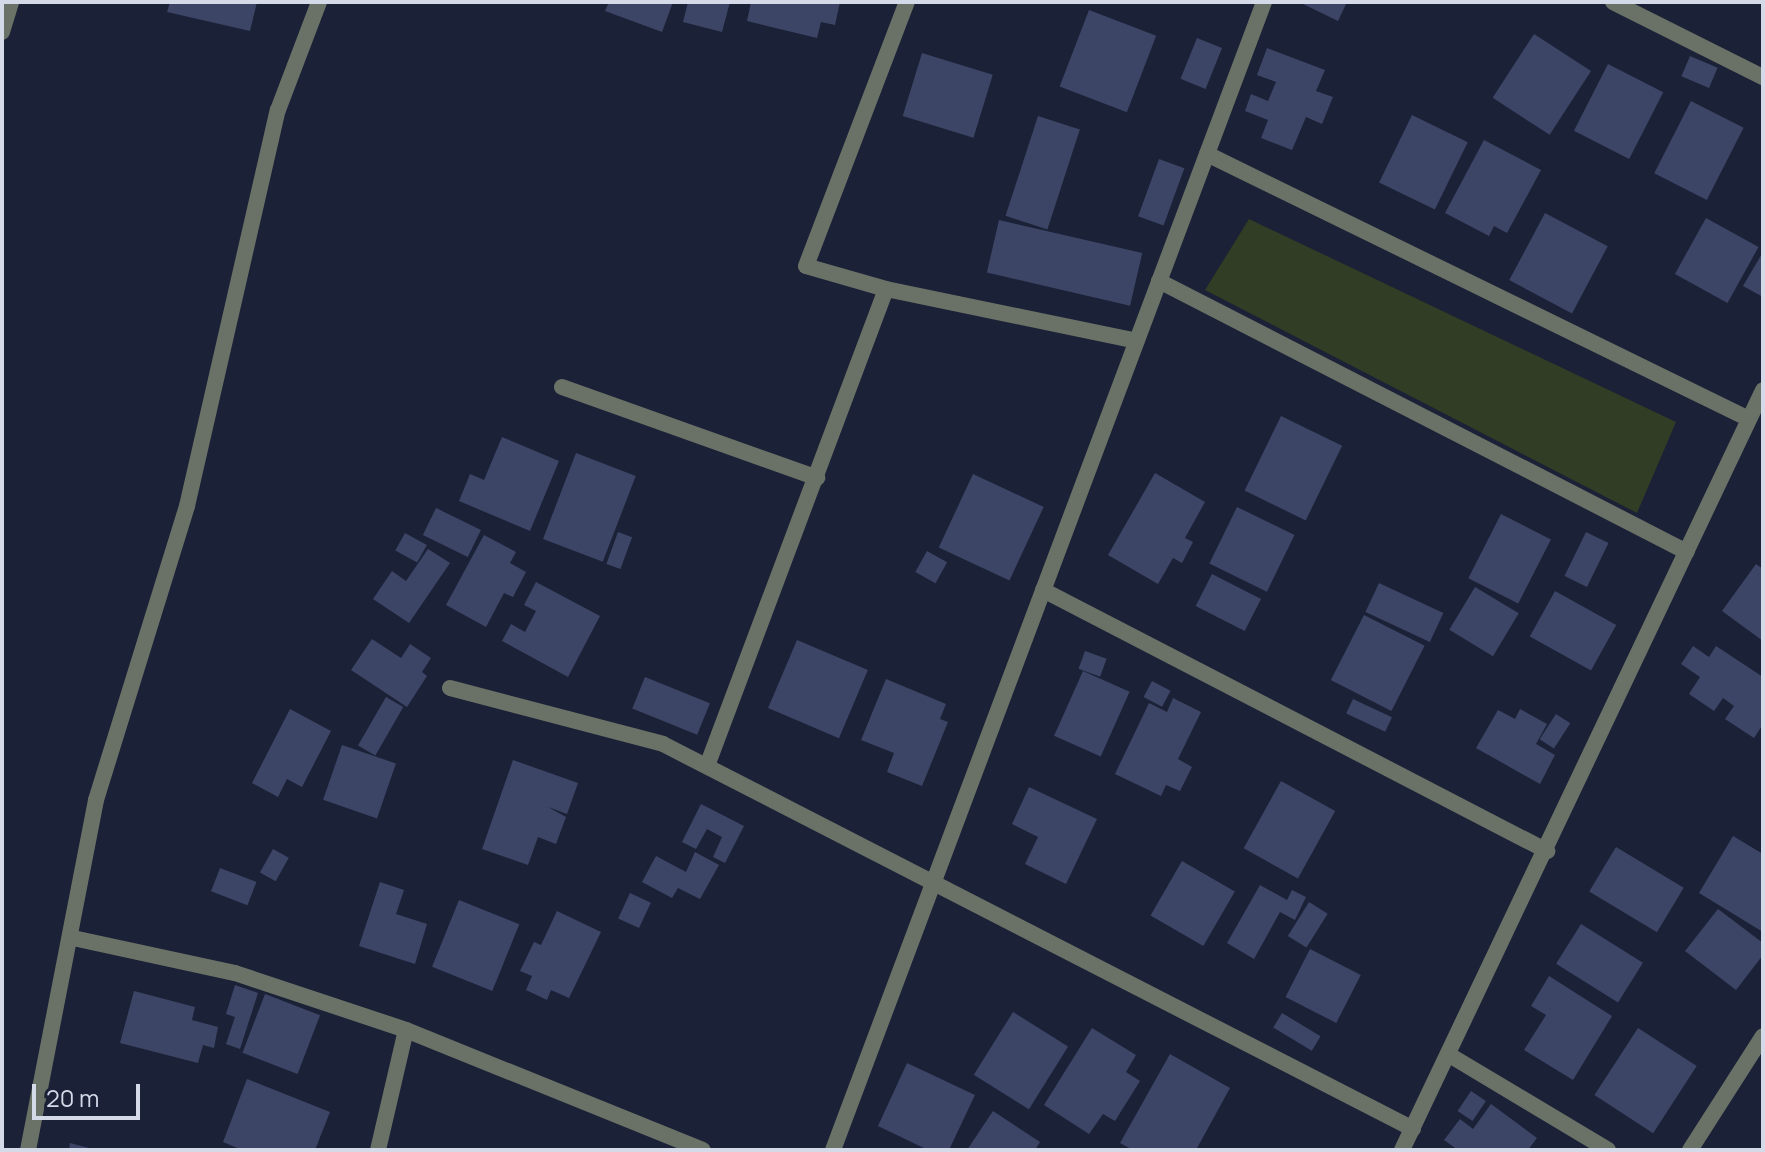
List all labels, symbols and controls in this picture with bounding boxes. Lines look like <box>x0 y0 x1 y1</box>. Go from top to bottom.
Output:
scale bar <box>36 1068 144 1118</box>
text: 20 m <box>46 1081 99 1114</box>

